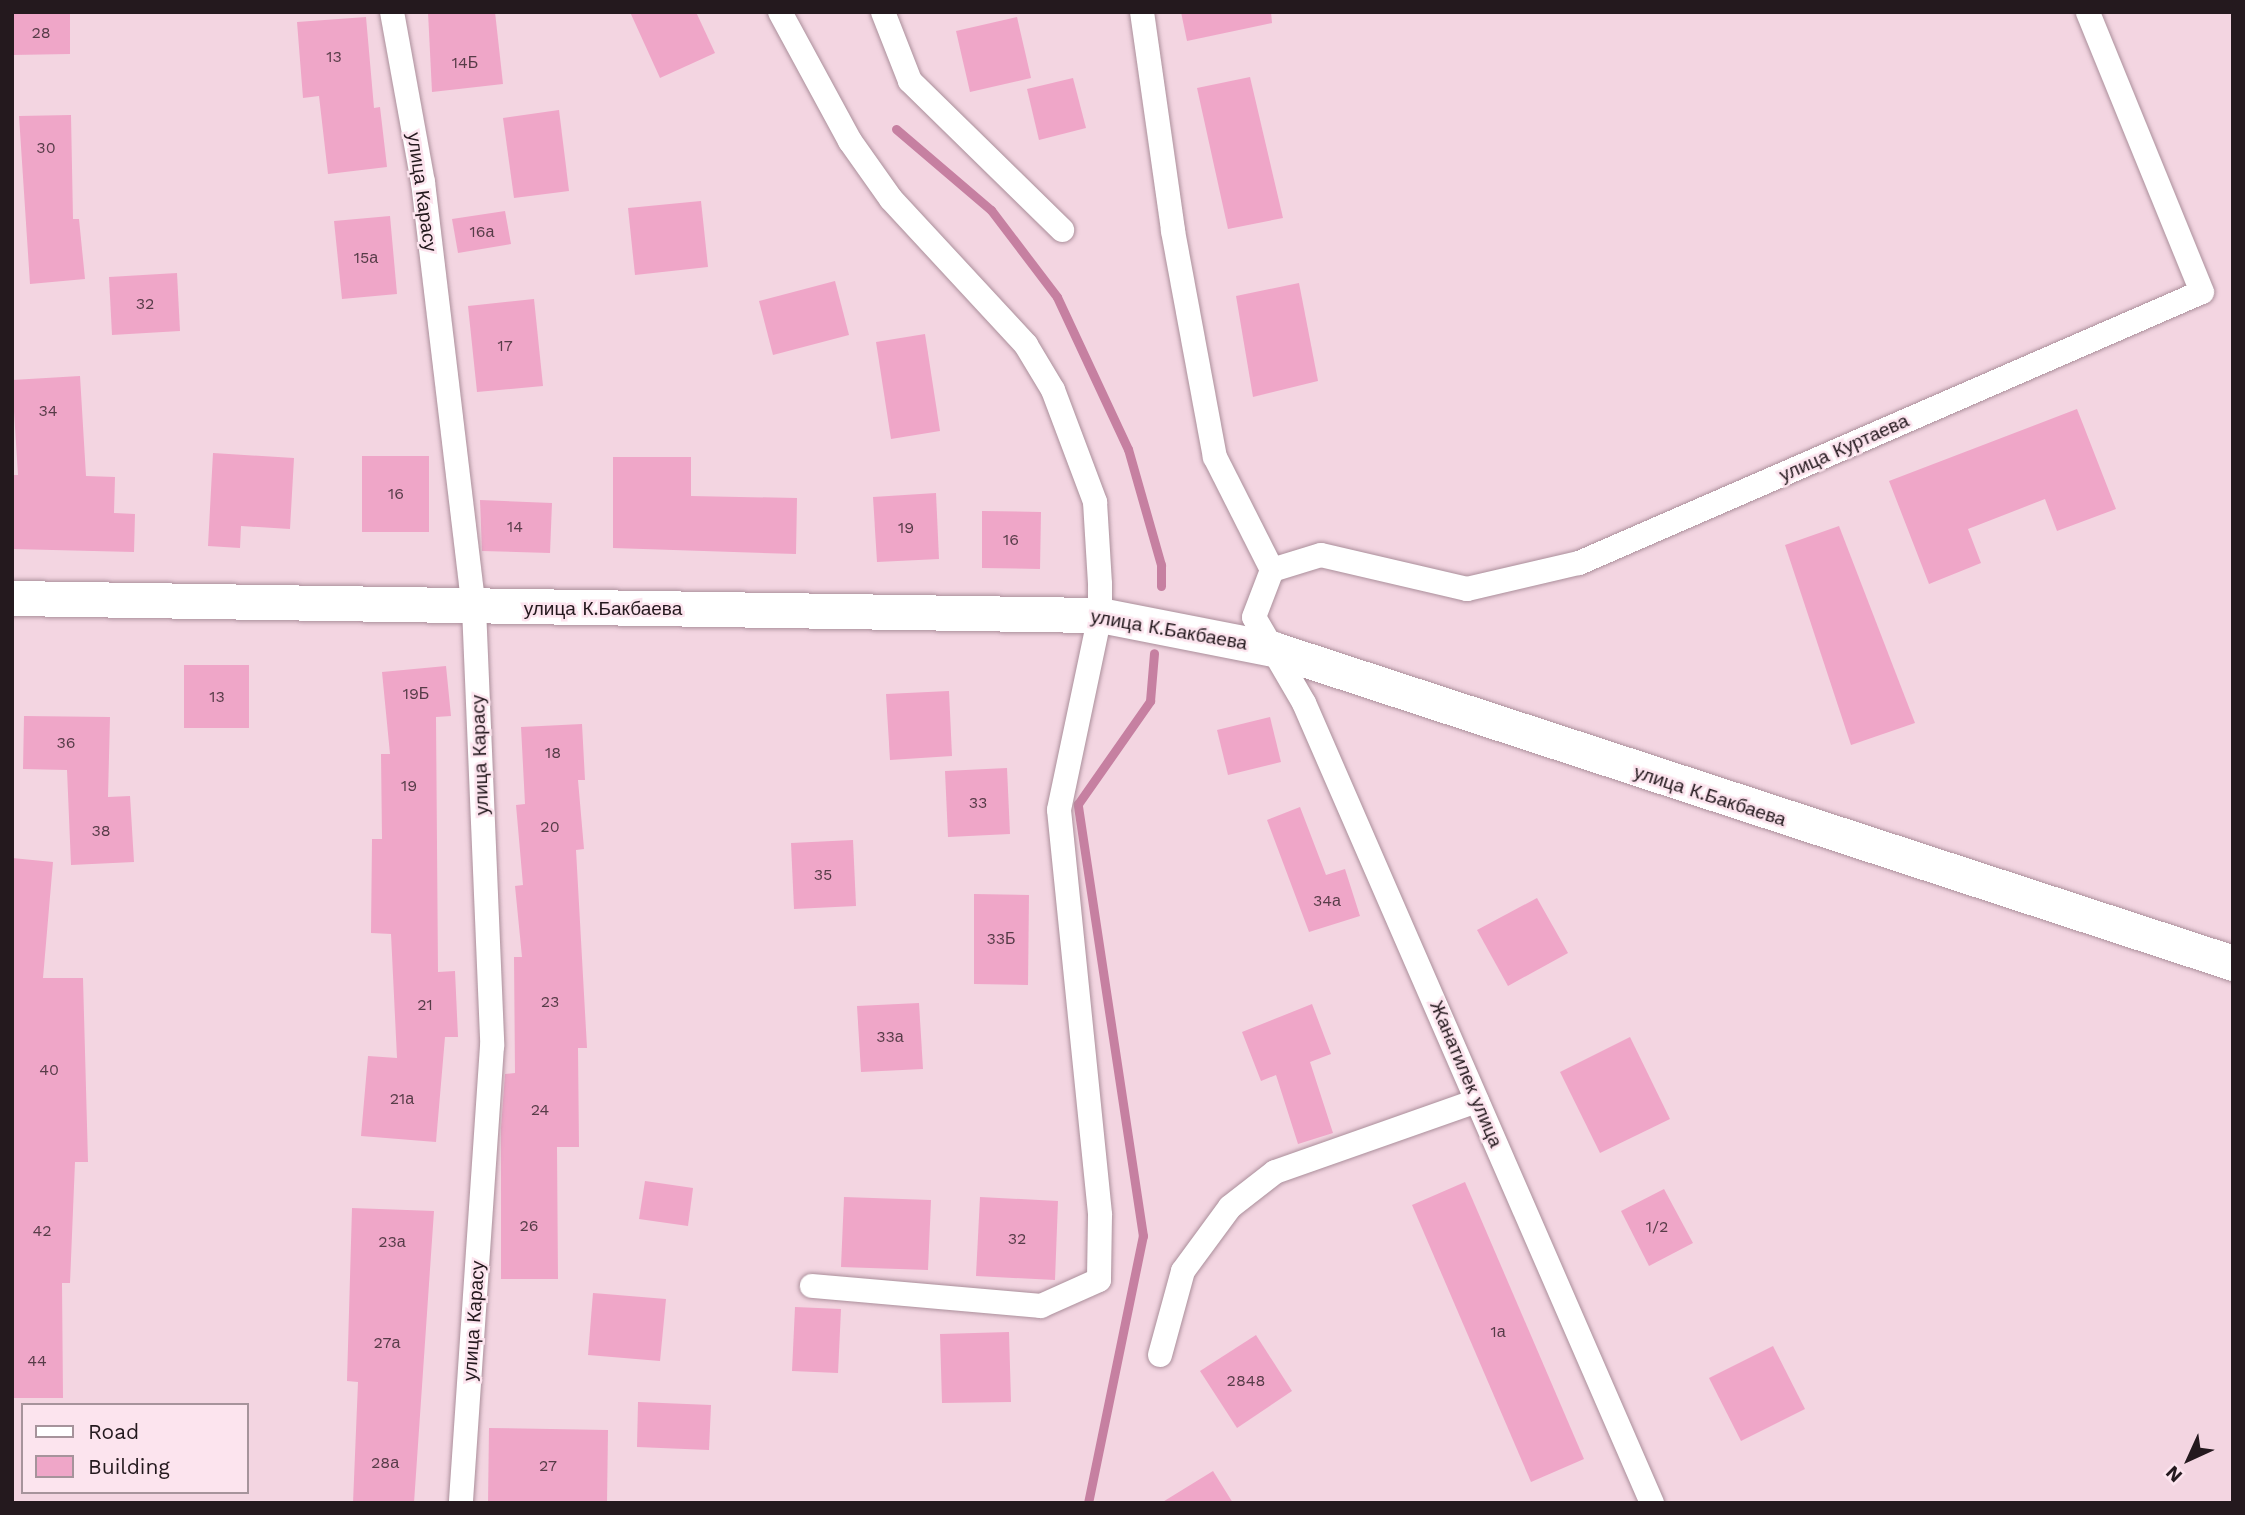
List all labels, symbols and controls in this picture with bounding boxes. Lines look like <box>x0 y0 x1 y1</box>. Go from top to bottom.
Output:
house number: 28 <box>31 23 51 43</box>
house number: 13 <box>326 47 342 67</box>
house number: 14Б <box>452 53 478 73</box>
street label: улица Карасу <box>402 131 442 253</box>
house number: 30 <box>36 138 56 158</box>
house number: 16а <box>470 222 494 242</box>
house number: 15а <box>354 248 378 268</box>
house number: 32 <box>136 294 154 314</box>
house number: 17 <box>497 336 513 356</box>
house number: 34 <box>38 401 58 421</box>
street label: улица Куртаева <box>1776 409 1912 487</box>
house number: 16 <box>388 484 404 504</box>
house number: 14 <box>507 517 523 537</box>
house number: 19 <box>898 518 914 538</box>
house number: 16 <box>1003 530 1019 550</box>
street label: улица К.Бакбаева <box>524 598 682 620</box>
street label: улица К.Бакбаева <box>1089 605 1249 655</box>
house number: 19Б <box>403 684 429 704</box>
house number: 13 <box>209 687 225 707</box>
street label: улица Карасу <box>467 694 493 816</box>
house number: 36 <box>56 733 76 753</box>
house number: 18 <box>545 743 561 763</box>
street label: улица К.Бакбаева <box>1631 761 1789 831</box>
house number: 19 <box>401 776 417 796</box>
house number: 33 <box>969 793 987 813</box>
house number: 20 <box>540 817 560 837</box>
house number: 38 <box>91 821 111 841</box>
house number: 35 <box>814 865 832 885</box>
house number: 34а <box>1313 891 1341 911</box>
house number: 33Б <box>986 929 1016 949</box>
house number: 23 <box>541 992 559 1012</box>
house number: 21 <box>417 995 433 1015</box>
street label: Жанатилек улица <box>1425 997 1507 1151</box>
house number: 33а <box>876 1027 904 1047</box>
house number: 40 <box>39 1060 59 1080</box>
house number: 21а <box>390 1089 414 1109</box>
house number: 24 <box>531 1100 549 1120</box>
house number: 26 <box>519 1216 539 1236</box>
house number: 1/2 <box>1646 1217 1668 1237</box>
house number: 42 <box>32 1221 52 1241</box>
house number: 32 <box>1008 1229 1026 1249</box>
house number: 23а <box>378 1232 406 1252</box>
street label: улица Карасу <box>458 1260 490 1382</box>
house number: 1а <box>1490 1322 1506 1342</box>
house number: 27а <box>374 1333 400 1353</box>
house number: 44 <box>27 1351 47 1371</box>
house number: 2848 <box>1227 1371 1265 1391</box>
legend <box>21 1403 248 1494</box>
text: Road <box>88 1419 139 1444</box>
north arrow <box>2154 1424 2224 1494</box>
house number: 28а <box>371 1453 399 1473</box>
text: Building <box>88 1454 170 1479</box>
house number: 27 <box>539 1456 557 1476</box>
text: N <box>2161 1461 2187 1487</box>

